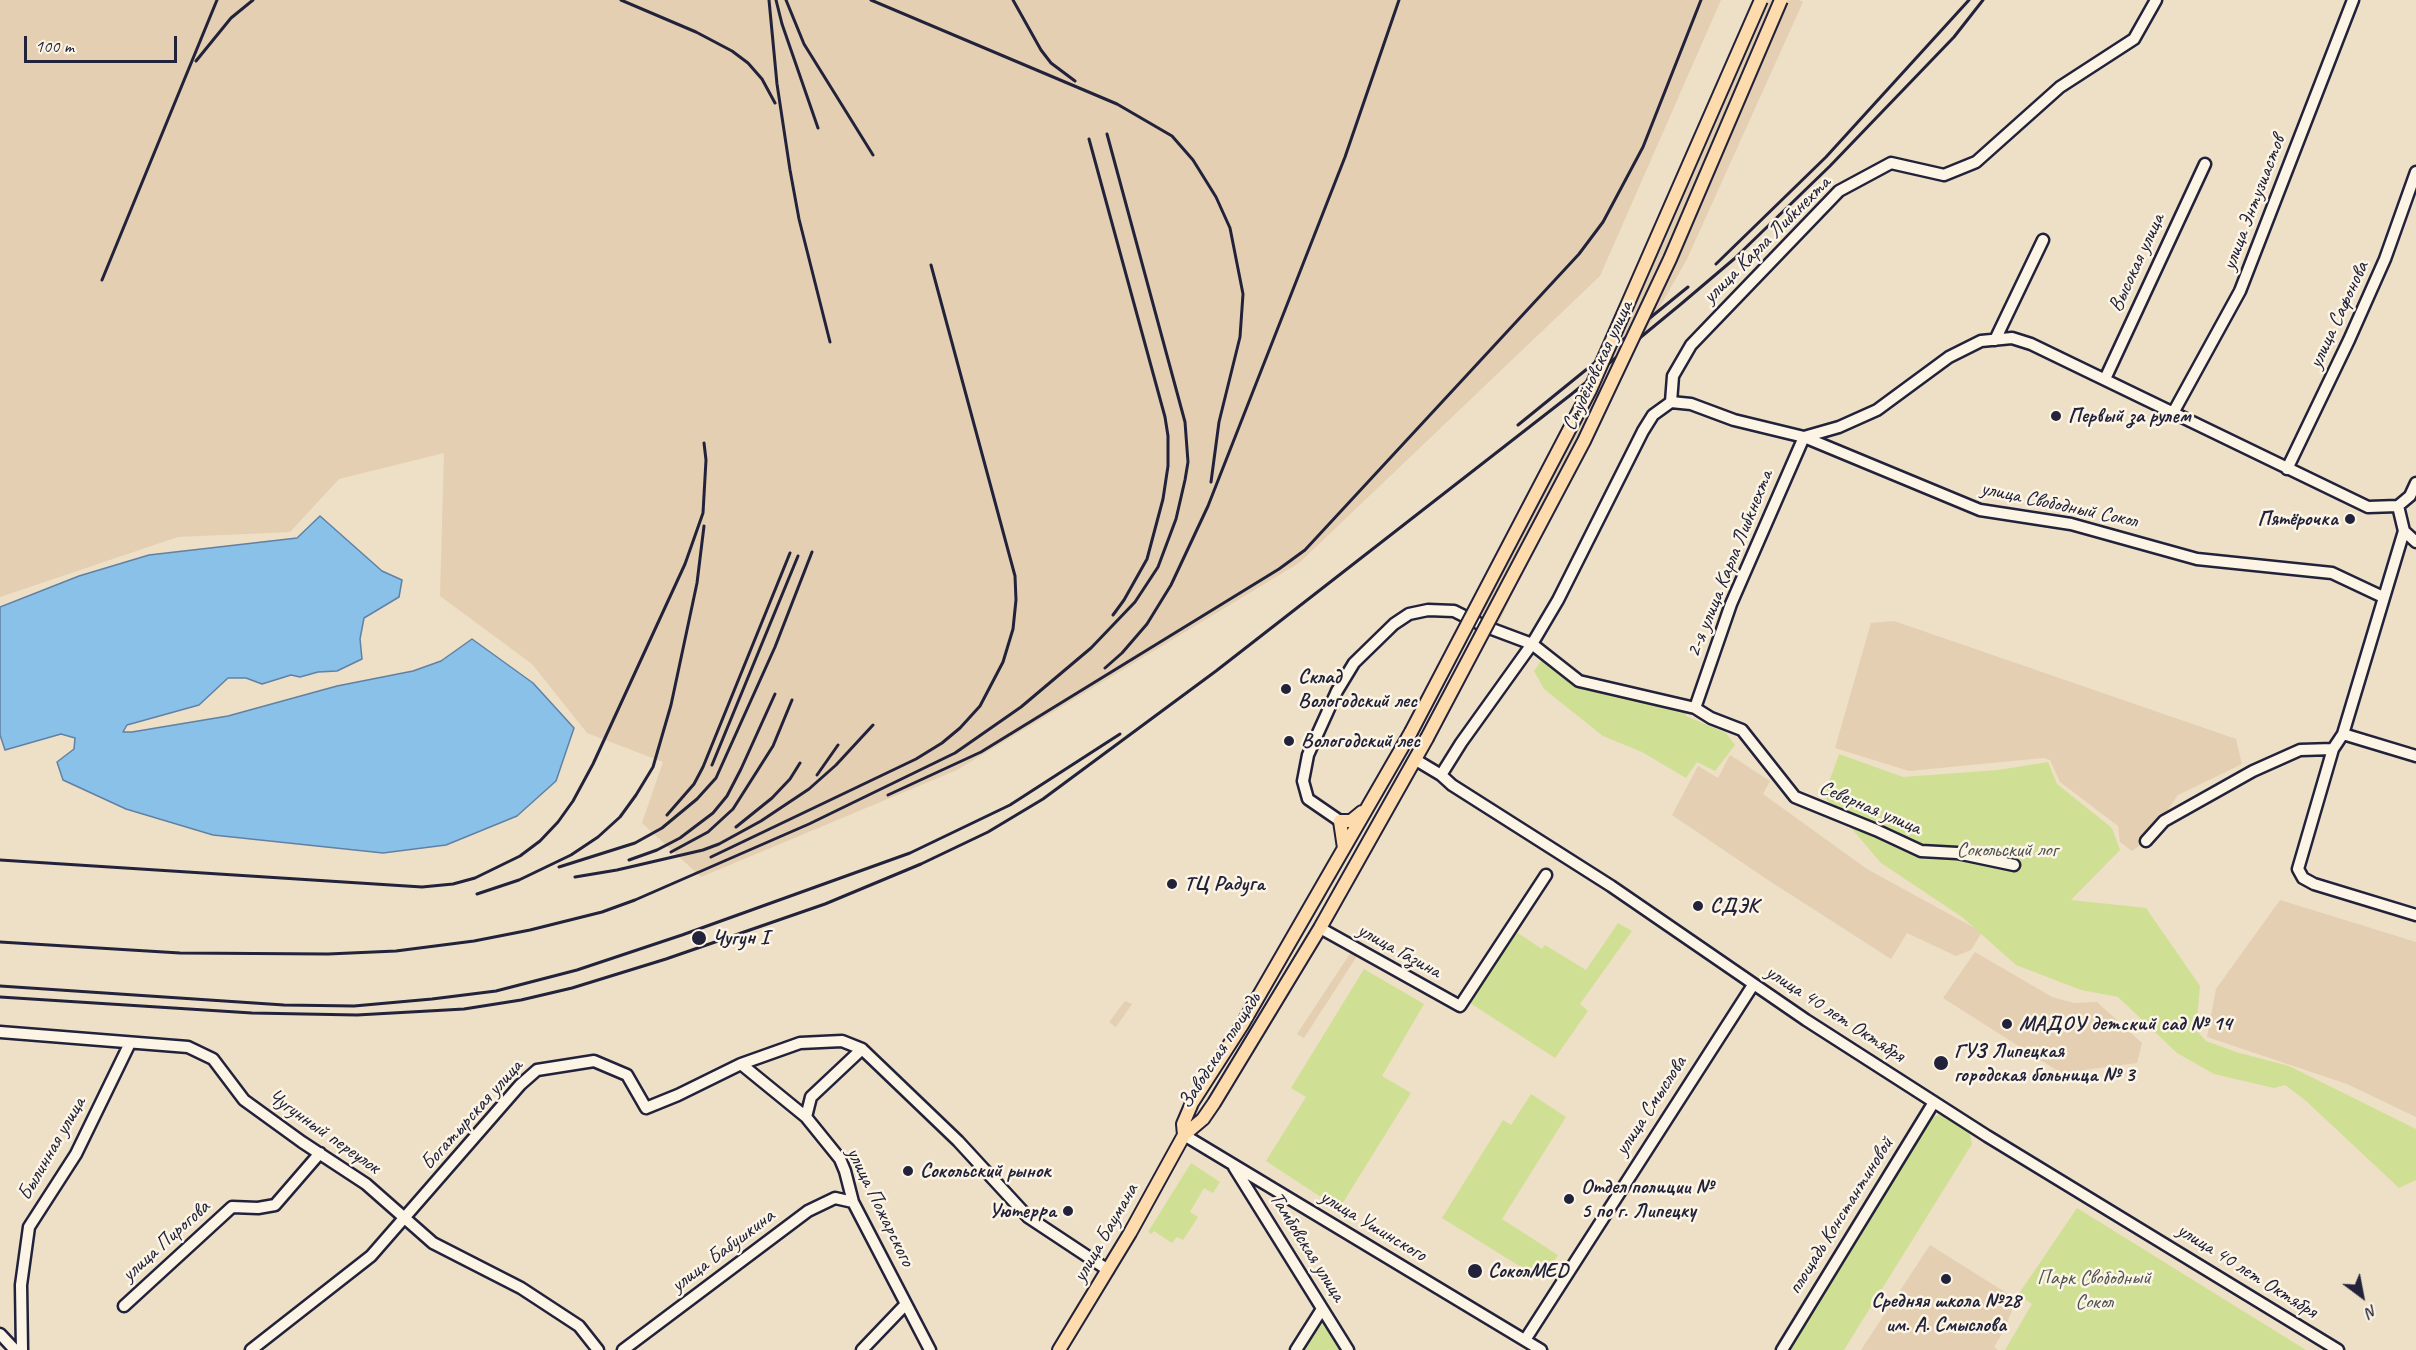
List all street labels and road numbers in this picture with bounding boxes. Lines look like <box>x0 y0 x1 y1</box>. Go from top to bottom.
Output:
street label: улица Энтузиастов <box>2217 132 2291 274</box>
street label: улица Карла Либкнехта <box>1698 171 1836 309</box>
street label: Высокая улица <box>2103 210 2171 316</box>
street label: улица Сафонова <box>2303 258 2375 372</box>
street label: Студёновская улица <box>1557 297 1639 435</box>
street label: 2-я улица Карла Либкнехта <box>1681 467 1779 661</box>
street label: улица Свободный Сокол <box>1978 476 2140 534</box>
street label: Северная улица <box>1815 775 1925 841</box>
street label: улица Газина <box>1353 918 1445 984</box>
street label: улица 40 лет Октября <box>1761 960 1909 1068</box>
street label: Заводская площадь <box>1173 988 1267 1114</box>
street label: улица Смыслова <box>1610 1052 1692 1160</box>
street label: Богатырская улица <box>416 1054 528 1176</box>
street label: Чугунный переулок <box>263 1084 385 1180</box>
street label: Былинная улица <box>12 1093 92 1205</box>
street label: площадь Константиновой <box>1782 1133 1900 1299</box>
street label: улица Пожарского <box>840 1143 920 1271</box>
street label: улица Баумана <box>1068 1179 1144 1287</box>
street label: улица Ушинского <box>1315 1184 1431 1268</box>
street label: Тамбовская улица <box>1263 1188 1351 1306</box>
street label: улица Пирогова <box>117 1195 215 1287</box>
street label: улица Бабушкина <box>666 1204 780 1298</box>
street label: улица 40 лет Октября <box>2172 1218 2322 1324</box>

